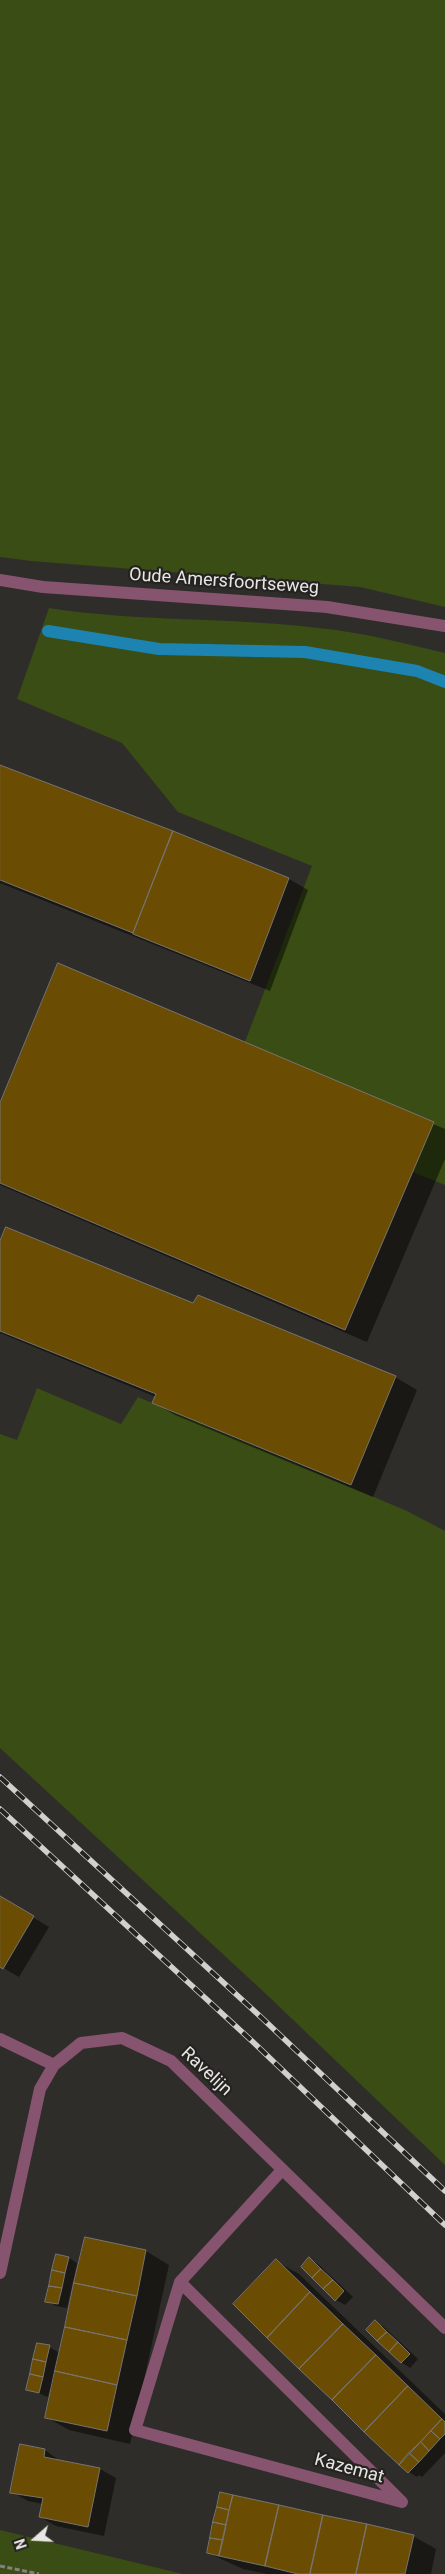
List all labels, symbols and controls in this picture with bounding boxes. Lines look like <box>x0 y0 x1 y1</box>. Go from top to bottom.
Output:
street label: Oude Amersfoortseweg <box>128 565 320 599</box>
street label: Ravelijn <box>176 2043 236 2101</box>
street label: Kazemat <box>312 2449 386 2489</box>
north arrow <box>10 2514 60 2564</box>
text: N <box>12 2537 30 2551</box>

